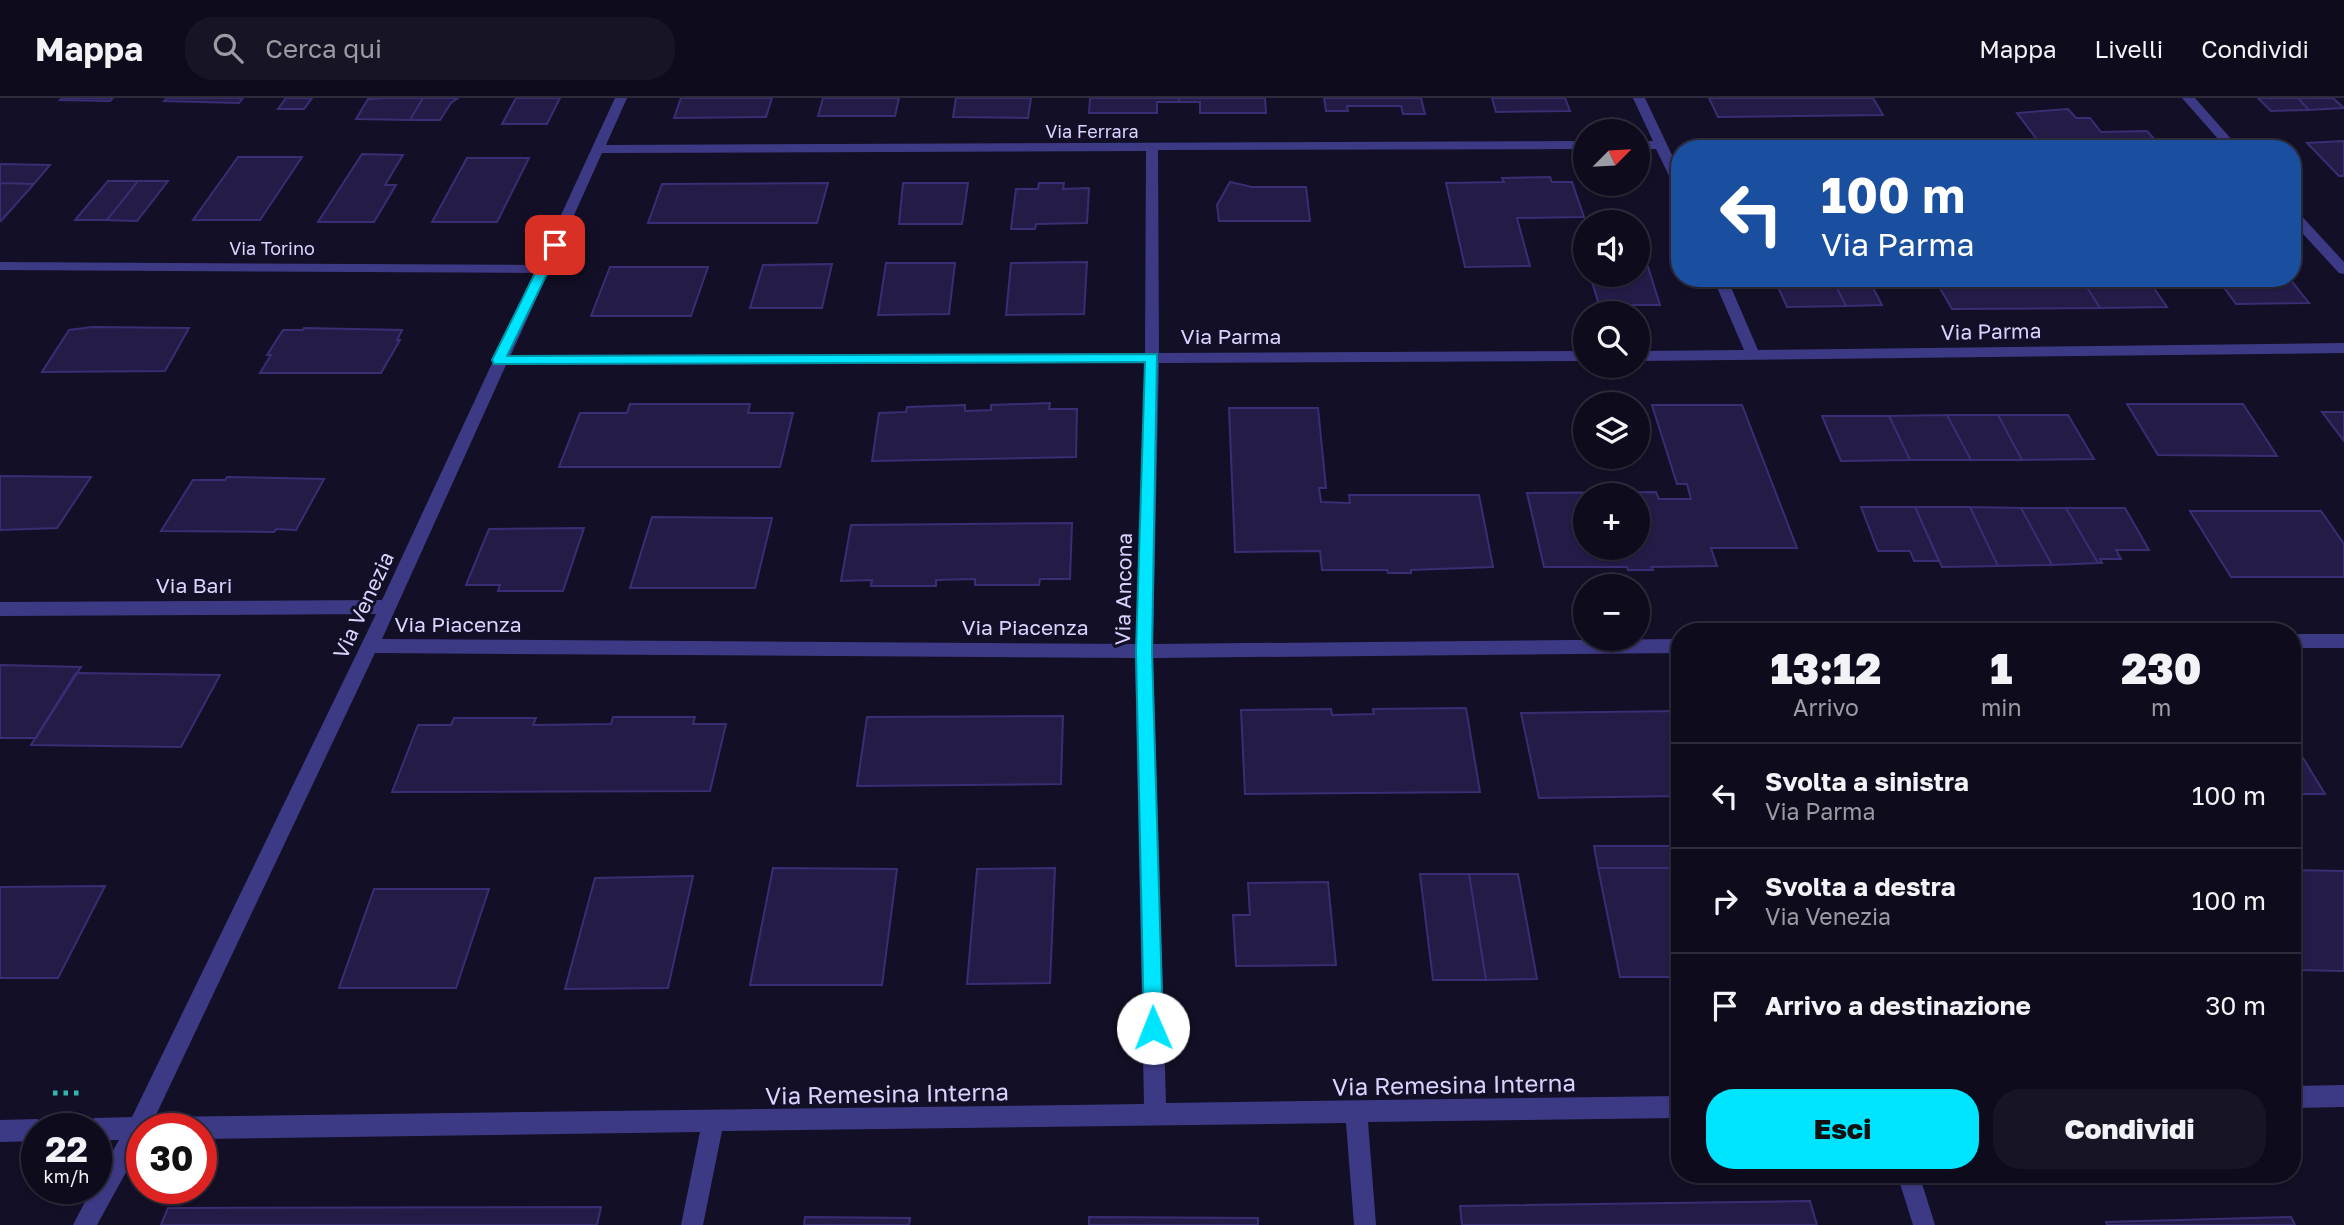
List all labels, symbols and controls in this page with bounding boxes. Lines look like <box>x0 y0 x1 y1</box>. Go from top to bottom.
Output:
search box <box>185 17 675 80</box>
text: Mappa <box>35 29 143 68</box>
icon: search <box>209 29 247 67</box>
text: Cerca qui <box>265 33 382 64</box>
text: Mappa <box>1979 34 2056 63</box>
text: Livelli <box>2094 34 2163 63</box>
text: Condividi <box>2201 34 2309 63</box>
north arrow <box>1573 119 1650 196</box>
map controls <box>1573 119 1650 651</box>
street label: Via Ferrara <box>1045 120 1139 142</box>
text: 100 m <box>1821 165 1965 224</box>
icon: left <box>1706 168 1797 259</box>
button: sound <box>1573 210 1650 287</box>
pin <box>525 215 585 275</box>
text: Via Parma <box>1821 225 1975 263</box>
icon: arrive <box>536 226 574 264</box>
street label: Via Torino <box>229 237 315 259</box>
button: search <box>1573 301 1650 378</box>
street label: Via Parma <box>1940 317 2042 345</box>
street label: Via Parma <box>1181 323 1281 349</box>
button: layers <box>1573 392 1650 469</box>
button: + <box>1573 483 1650 560</box>
street label: Via Ancona <box>1109 532 1137 646</box>
street label: Via Venezia <box>327 547 399 663</box>
street label: Via Bari <box>156 572 232 598</box>
button: − <box>1573 574 1650 651</box>
street label: Via Piacenza <box>394 611 522 637</box>
street label: Via Piacenza <box>961 614 1089 640</box>
text: 13:12 <box>1771 643 1881 693</box>
text: 1 <box>1990 643 2012 693</box>
text: 230 <box>2121 643 2201 693</box>
text: Arrivo <box>1793 693 1859 721</box>
text: min <box>1981 693 2022 721</box>
text: m <box>2151 693 2171 721</box>
text: Svolta a sinistra <box>1765 766 1969 797</box>
icon: left <box>1706 777 1744 815</box>
text: 100 m <box>2192 780 2266 811</box>
text: Via Parma <box>1765 797 1875 825</box>
text: Svolta a destra <box>1765 871 1956 902</box>
icon: right <box>1706 882 1744 920</box>
text: 100 m <box>2192 885 2266 916</box>
text: Via Venezia <box>1765 902 1891 930</box>
icon: arrive <box>1706 987 1744 1025</box>
text: Arrivo a destinazione <box>1765 990 2031 1021</box>
text: 30 m <box>2205 990 2266 1021</box>
position arrow <box>1116 991 1190 1065</box>
street label: Via Remesina Interna <box>1332 1067 1576 1101</box>
street label: Via Remesina Interna <box>765 1076 1009 1110</box>
button: Esci <box>1706 1089 1979 1169</box>
button: Condividi <box>1993 1089 2266 1169</box>
speed limit sign: 30 <box>126 1113 217 1204</box>
text: 22 <box>45 1128 88 1170</box>
text: km/h <box>44 1165 89 1187</box>

